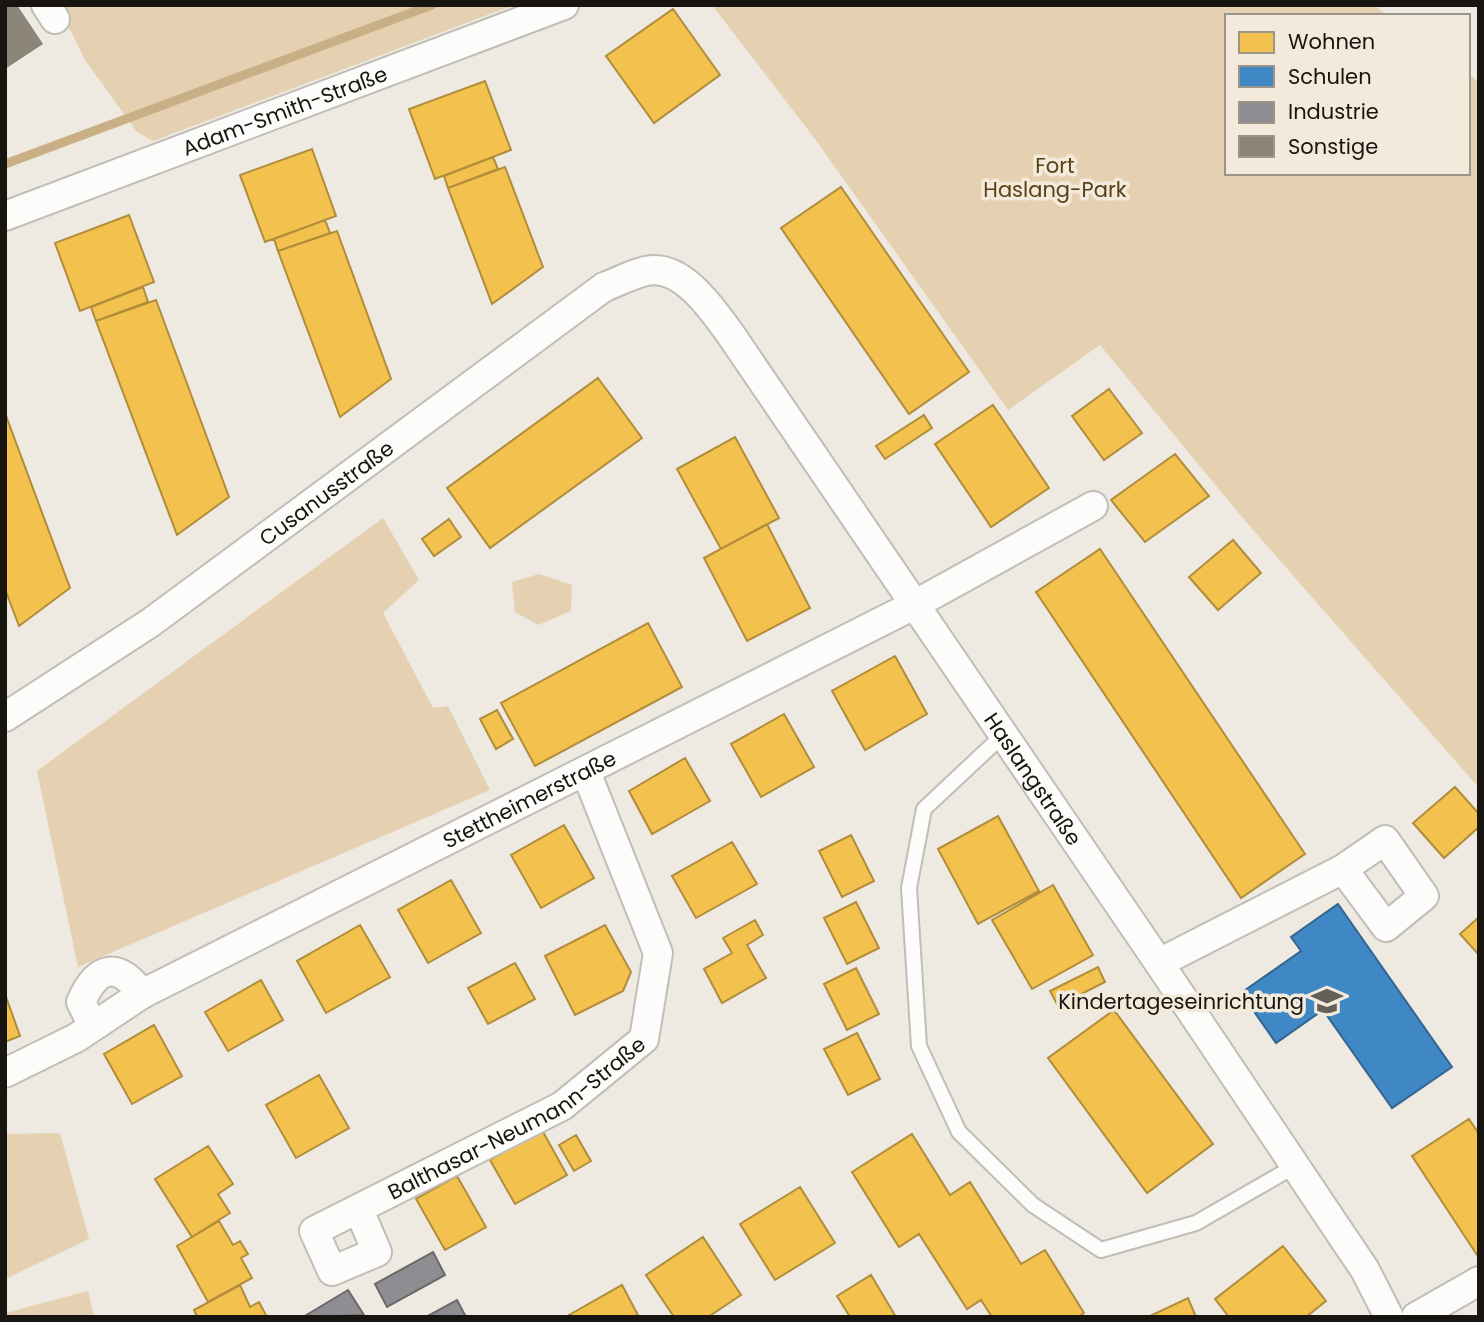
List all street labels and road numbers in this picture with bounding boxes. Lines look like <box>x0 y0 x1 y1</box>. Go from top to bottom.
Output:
street label: Adam-Smith-Straße <box>178 59 391 162</box>
street label: Cusanusstraße <box>253 433 399 552</box>
street label: Haslangstraße <box>978 707 1089 851</box>
street label: Stettheimerstraße <box>438 743 621 855</box>
street label: Balthasar-Neumann-Straße <box>383 1029 651 1206</box>

